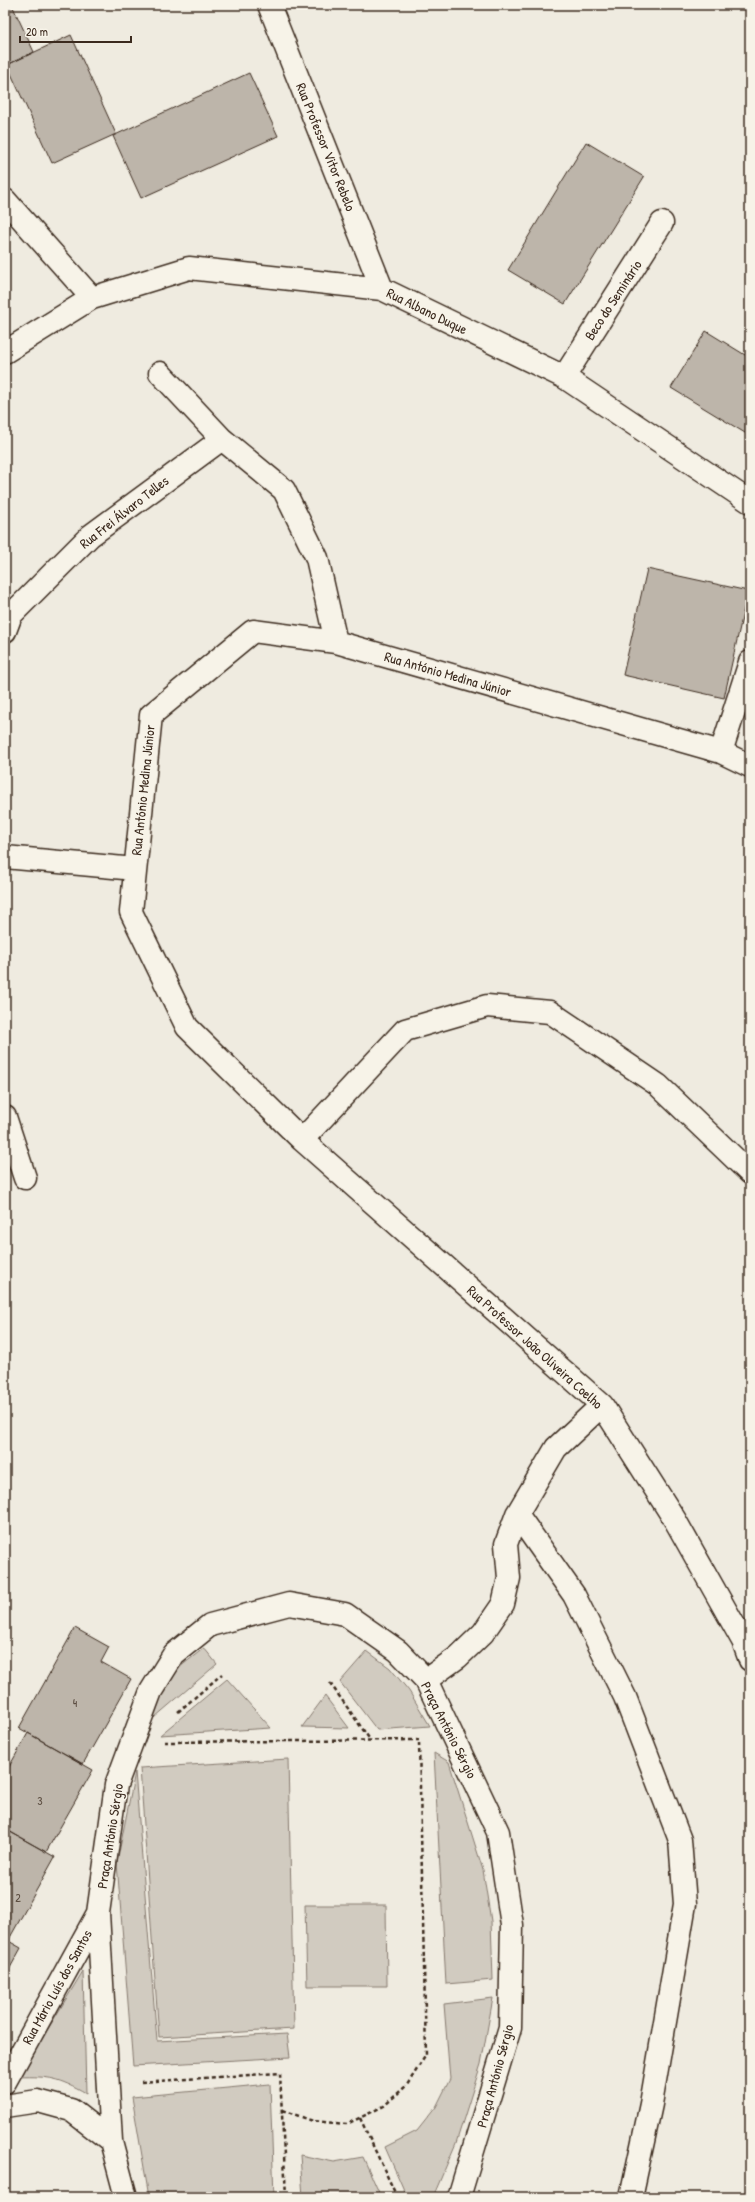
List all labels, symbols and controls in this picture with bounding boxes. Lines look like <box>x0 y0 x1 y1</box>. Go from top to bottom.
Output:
scale bar <box>20 18 131 44</box>
text: 20 m <box>26 23 48 40</box>
street label: Rua Professor Vitor Rebelo <box>292 80 361 214</box>
street label: Beco do Seminário <box>580 256 646 343</box>
street label: Rua Albano Duque <box>383 283 471 339</box>
street label: Rua Frei Álvaro Telles <box>75 471 172 552</box>
street label: Rua António Medina Júnior <box>382 646 515 701</box>
street label: Rua António Medina Júnior <box>126 723 159 856</box>
street label: Rua Professor João Oliveira Coelho <box>463 1281 608 1413</box>
street label: Praça António Sérgio <box>416 1678 482 1782</box>
house number: 4 <box>73 1694 78 1711</box>
street label: Praça António Sérgio <box>92 1782 128 1890</box>
house number: 3 <box>37 1792 43 1809</box>
house number: 2 <box>15 1889 21 1906</box>
street label: Rua Mário Luís dos Santos <box>17 1926 96 2047</box>
street label: Praça António Sérgio <box>472 2022 518 2130</box>

